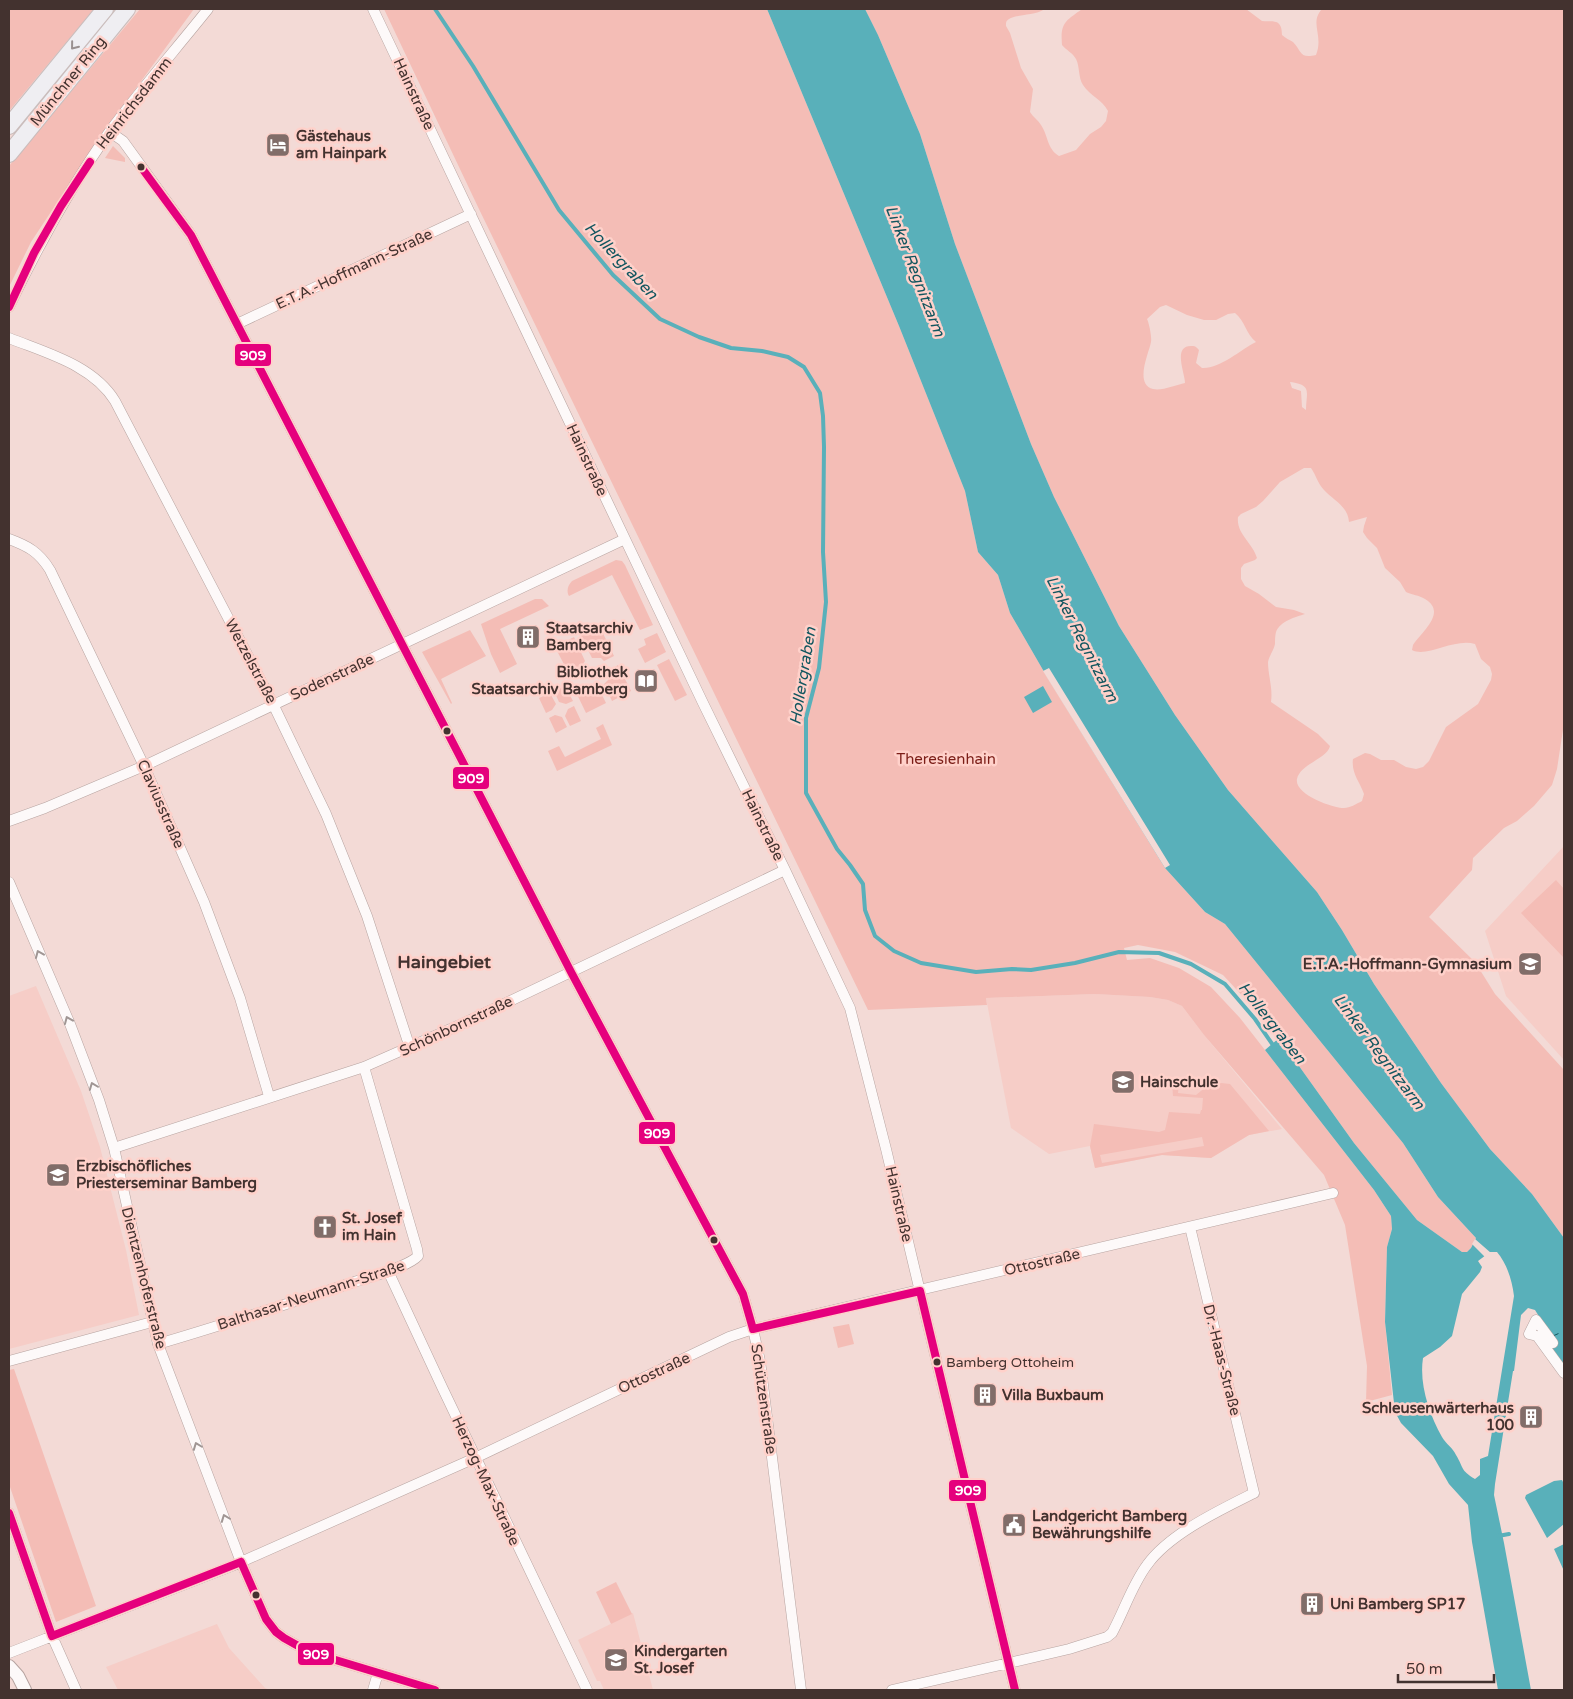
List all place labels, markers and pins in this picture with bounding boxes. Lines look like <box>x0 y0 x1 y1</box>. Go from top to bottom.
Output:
place label: Gästehaus am Hainpark <box>296 127 387 163</box>
hotel icon: Gästehaus am Hainpark <box>265 132 291 158</box>
unlabelled marker <box>136 162 146 172</box>
place label: Staatsarchiv Bamberg <box>546 619 633 655</box>
building icon: Staatsarchiv Bamberg <box>515 624 541 650</box>
place label: Bibliothek Staatsarchiv Bamberg <box>472 663 628 699</box>
library icon: Bibliothek Staatsarchiv Bamberg <box>633 668 659 694</box>
unlabelled marker <box>442 726 452 736</box>
school or university icon: E.T.A.-Hoffmann-Gymnasium <box>1517 951 1543 977</box>
place label: E.T.A.-Hoffmann-Gymnasium <box>1303 955 1512 974</box>
school or university icon: Hainschule <box>1110 1069 1136 1095</box>
place label: Hainschule <box>1140 1073 1219 1091</box>
place label: Erzbischöfliches Priesterseminar Bamberg <box>76 1157 257 1193</box>
school or university icon: Erzbischöfliches Priesterseminar Bamberg <box>45 1162 71 1188</box>
place label: St. Josef im Hain <box>342 1209 402 1244</box>
church icon: St. Josef im Hain <box>312 1214 338 1240</box>
unlabelled marker <box>709 1235 719 1245</box>
place label: Bamberg Ottoheim <box>946 1354 1074 1371</box>
marker: Bamberg Ottoheim <box>932 1357 942 1367</box>
building icon: Villa Buxbaum <box>972 1382 998 1408</box>
place label: Villa Buxbaum <box>1002 1386 1104 1404</box>
place label: Schleusenwärterhaus 100 <box>1362 1399 1515 1434</box>
building icon: Schleusenwärterhaus 100 <box>1518 1404 1544 1430</box>
place label: Landgericht Bamberg Bewährungshilfe <box>1032 1507 1187 1543</box>
public building icon: Landgericht Bamberg Bewährungshilfe <box>1001 1512 1027 1538</box>
unlabelled marker <box>251 1590 261 1600</box>
building icon: Uni Bamberg SP17 <box>1299 1591 1325 1617</box>
place label: Uni Bamberg SP17 <box>1330 1595 1465 1614</box>
place label: Kindergarten St. Josef <box>634 1642 727 1677</box>
school or university icon: Kindergarten St. Josef <box>603 1647 629 1673</box>

